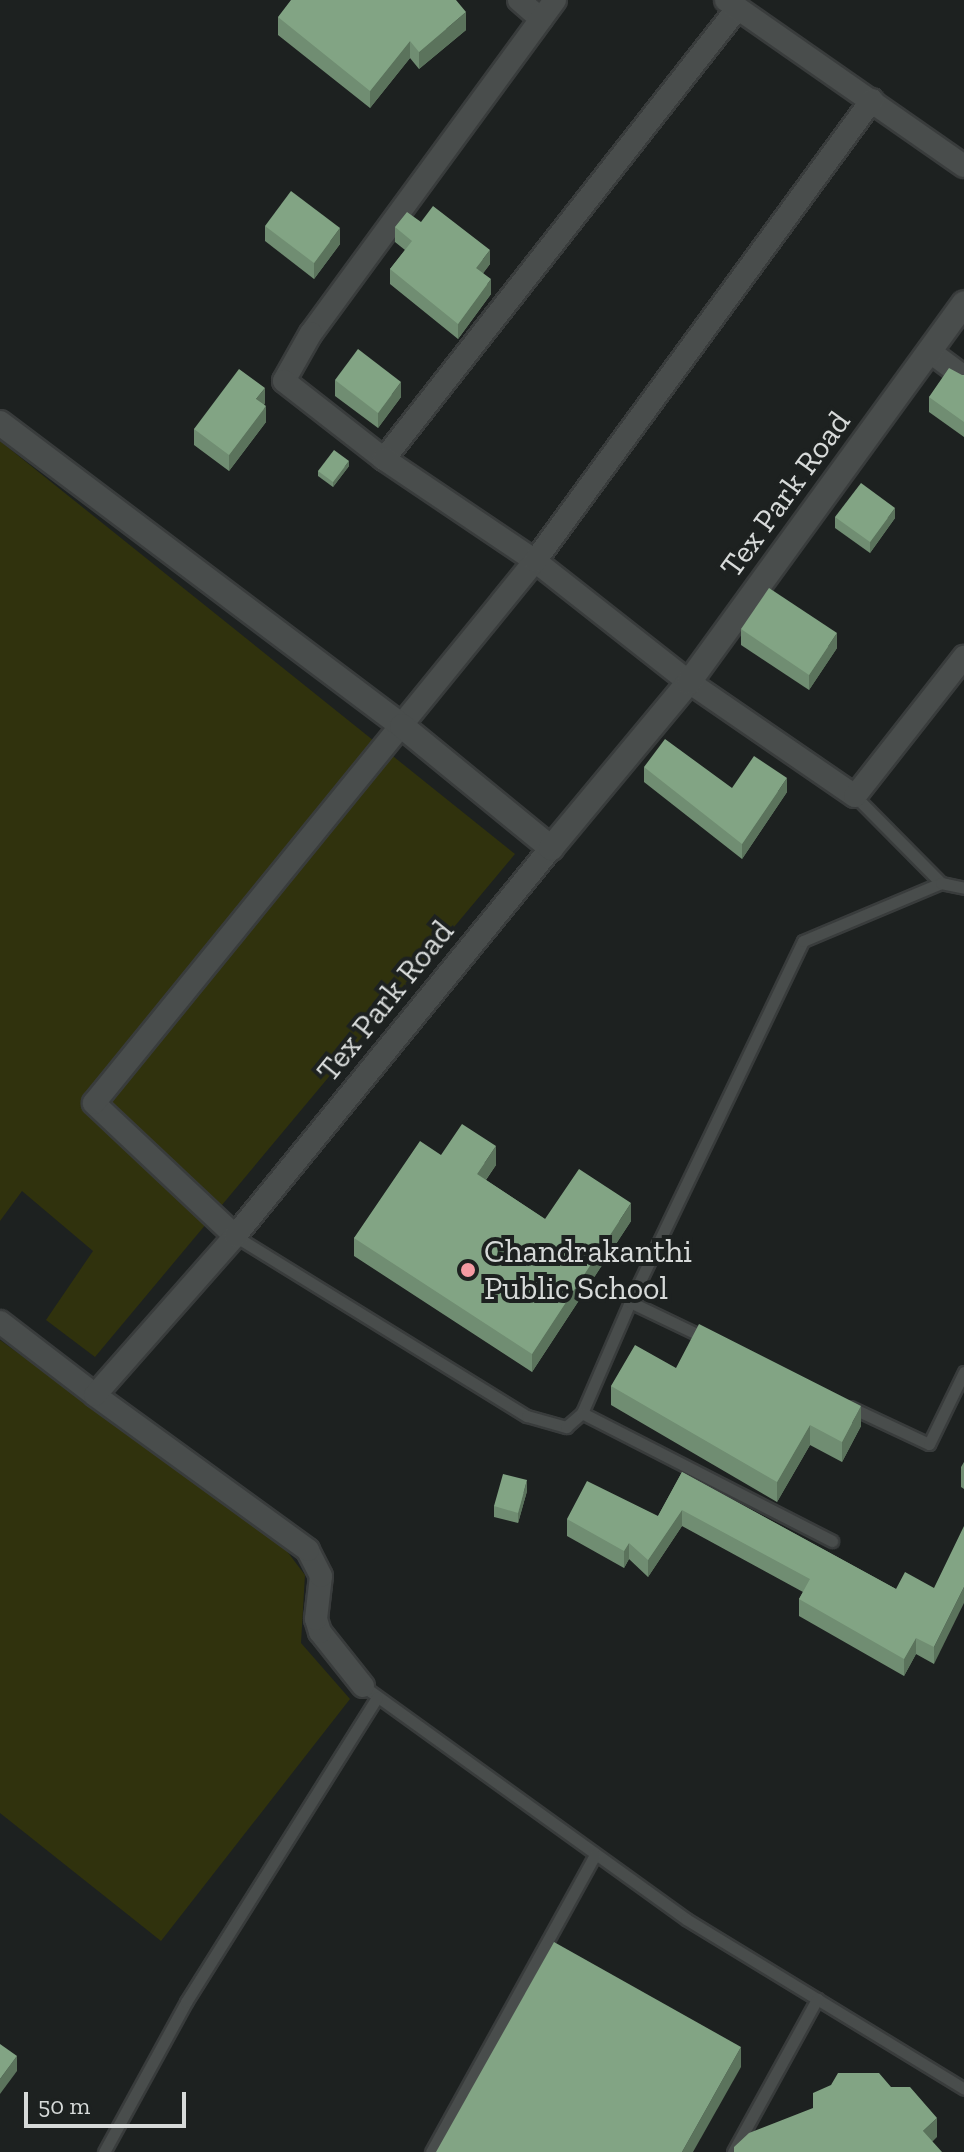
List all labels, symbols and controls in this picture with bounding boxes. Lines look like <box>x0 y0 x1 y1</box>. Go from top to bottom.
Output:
street label: Tex Park Road <box>712 404 858 584</box>
street label: Tex Park Road <box>308 913 462 1089</box>
place label: Chandrakanthi Public School <box>484 1233 692 1308</box>
marker: Chandrakanthi Public School <box>459 1261 477 1279</box>
scale bar <box>28 2076 190 2126</box>
text: 50 m <box>38 2091 90 2120</box>

